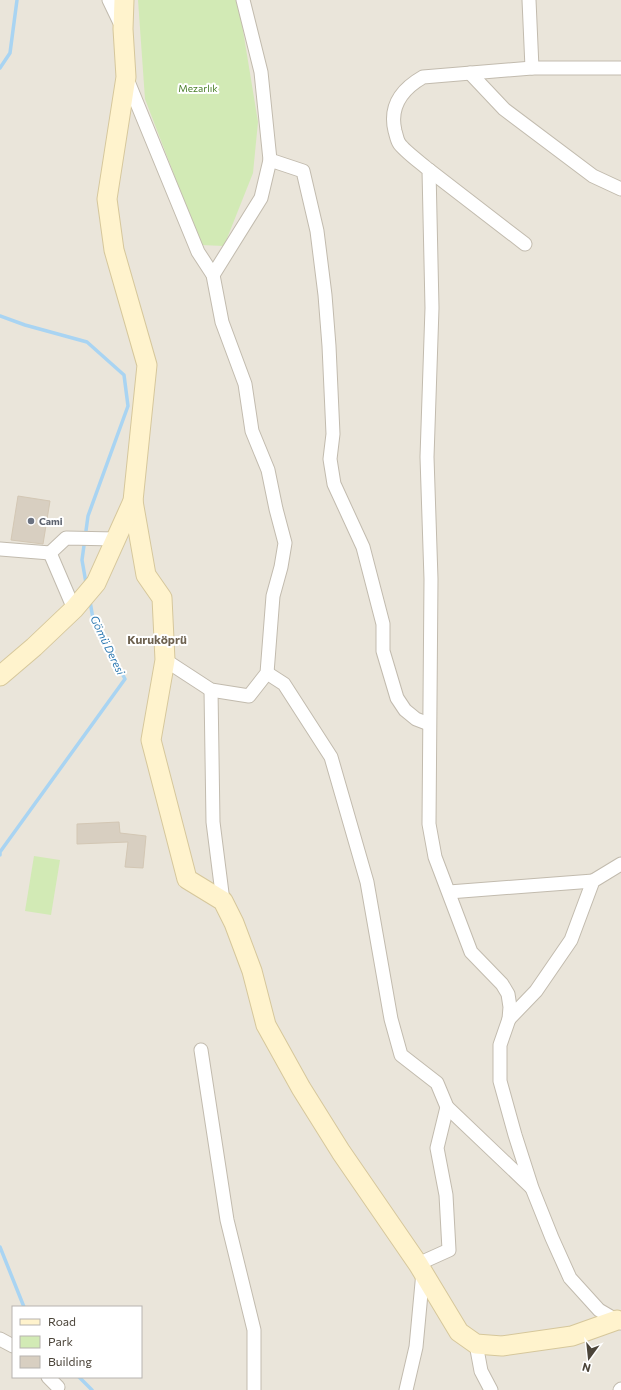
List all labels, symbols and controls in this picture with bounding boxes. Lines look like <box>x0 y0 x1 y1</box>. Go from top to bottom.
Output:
park label: Mezarlık <box>178 82 218 94</box>
place label: Cami <box>39 515 63 527</box>
marker: Cami <box>26 516 36 526</box>
water label: Gömü Deresi <box>88 613 128 678</box>
district label: Kuruköprü <box>127 632 187 646</box>
legend <box>12 1306 142 1378</box>
text: Road <box>48 1314 76 1328</box>
text: Park <box>48 1334 74 1348</box>
north arrow <box>569 1338 609 1378</box>
text: Building <box>48 1354 92 1368</box>
text: N <box>581 1361 592 1375</box>

